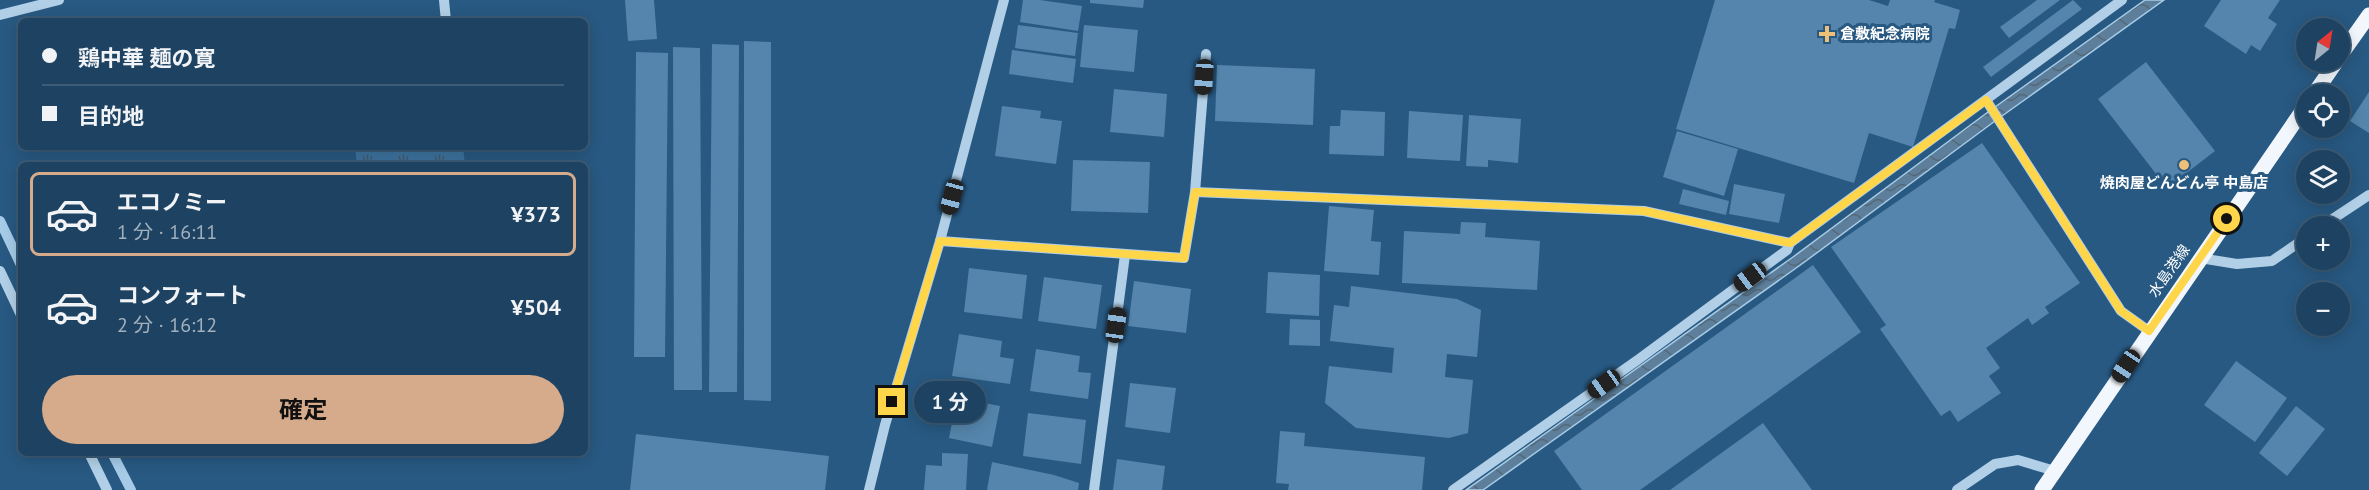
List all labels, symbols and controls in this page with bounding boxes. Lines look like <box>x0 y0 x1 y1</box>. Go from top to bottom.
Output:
north arrow <box>2296 18 2350 72</box>
map controls <box>2296 18 2350 336</box>
place label: 倉敷紀念病院 <box>1840 24 1930 43</box>
marker: 倉敷紀念病院 <box>1818 25 1836 43</box>
text: 鶏中華 麺の寛 <box>78 44 216 72</box>
car <box>1194 58 1214 96</box>
button: locate <box>2296 84 2350 138</box>
text: 目的地 <box>78 102 144 130</box>
button: layers <box>2296 150 2350 204</box>
marker: 焼肉屋どんどん亭 中島店 <box>2177 158 2191 172</box>
place label: 焼肉屋どんどん亭 中島店 <box>2100 173 2268 192</box>
car <box>939 177 965 217</box>
icon: car <box>45 187 99 241</box>
text: エコノミー <box>117 188 227 216</box>
text: ¥373 <box>511 200 561 228</box>
route start <box>2213 205 2240 232</box>
button: + <box>2296 216 2350 270</box>
text: 1 分 · 16:11 <box>117 219 217 245</box>
street label: 水島港線 <box>2144 241 2194 301</box>
car <box>1730 259 1770 295</box>
icon: car <box>45 280 99 334</box>
text: コンフォート <box>117 281 248 309</box>
button: − <box>2296 282 2350 336</box>
text: ¥504 <box>511 293 561 321</box>
car <box>1105 306 1127 344</box>
text: 2 分 · 16:12 <box>117 312 217 338</box>
car <box>2108 346 2144 386</box>
car <box>1584 366 1624 402</box>
button: 確定 <box>42 375 564 444</box>
callout: 1 分 <box>913 381 985 423</box>
route end <box>878 388 905 415</box>
text: 1 分 <box>932 389 968 415</box>

